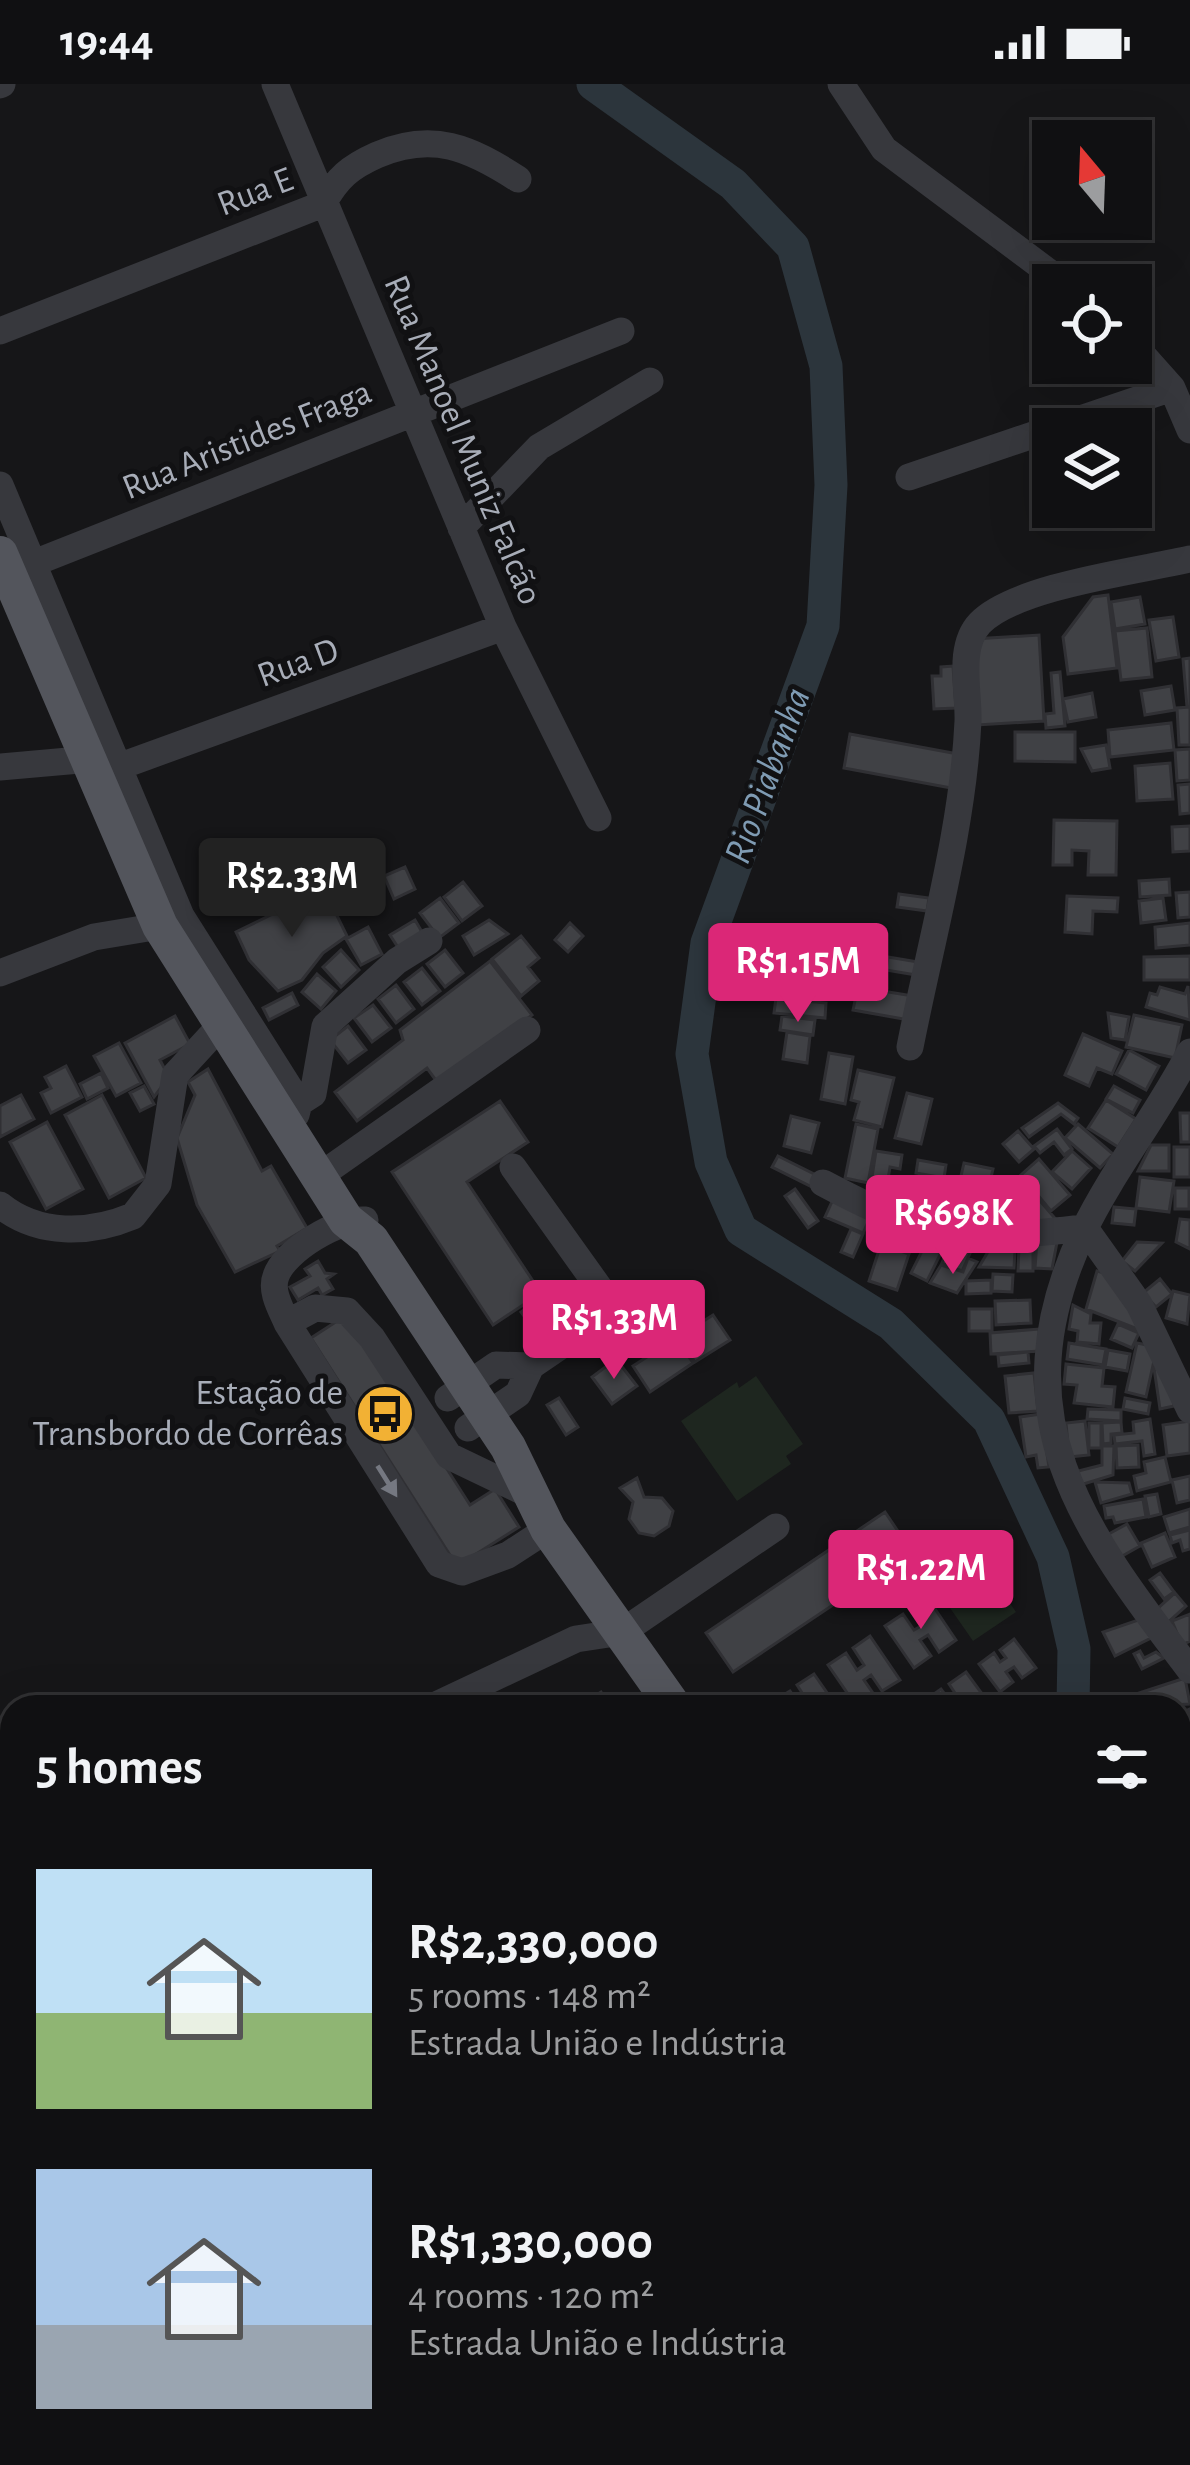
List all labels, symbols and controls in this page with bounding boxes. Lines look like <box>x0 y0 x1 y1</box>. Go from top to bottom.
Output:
text: 19:44 <box>60 19 154 64</box>
north arrow <box>1032 120 1152 240</box>
map controls <box>1032 120 1152 528</box>
street label: Rua E <box>212 161 298 223</box>
button: locate <box>1032 264 1152 384</box>
street label: Rua Manoel Muniz Falcão <box>377 270 549 610</box>
street label: Rua Aristides Fraga <box>117 374 377 506</box>
button: layers <box>1032 408 1152 528</box>
street label: Rua D <box>253 632 343 694</box>
water label: Rio Piabanha <box>718 683 818 869</box>
pin: R$2.33M <box>181 838 403 940</box>
text: R$2.33M <box>226 857 358 896</box>
pin: R$1.15M <box>687 923 909 1025</box>
text: R$1.15M <box>735 942 861 981</box>
pin: R$698K <box>855 1175 1051 1277</box>
text: R$698K <box>893 1194 1013 1233</box>
pin: R$1.33M <box>503 1280 725 1382</box>
text: R$1.33M <box>550 1299 678 1338</box>
place label: Estação de Transbordo de Corrêas <box>32 1375 343 1452</box>
bus stop icon: Estação de Transbordo de Corrêas <box>354 1383 416 1445</box>
one-way arrow <box>375 1464 397 1497</box>
pin: R$1.22M <box>810 1530 1032 1632</box>
text: R$1.22M <box>855 1549 987 1588</box>
icon: filters <box>1089 1734 1155 1800</box>
text: 5 homes <box>36 1742 203 1793</box>
icon: home <box>132 1917 276 2061</box>
text: R$2,330,000 <box>408 1917 659 1968</box>
text: 5 rooms · 148 m² <box>408 1977 651 2016</box>
text: Estrada União e Indústria <box>408 2024 787 2063</box>
icon: home <box>132 2217 276 2361</box>
text: R$1,330,000 <box>408 2217 653 2268</box>
text: 4 rooms · 120 m² <box>408 2277 654 2316</box>
text: Estrada União e Indústria <box>408 2324 787 2363</box>

